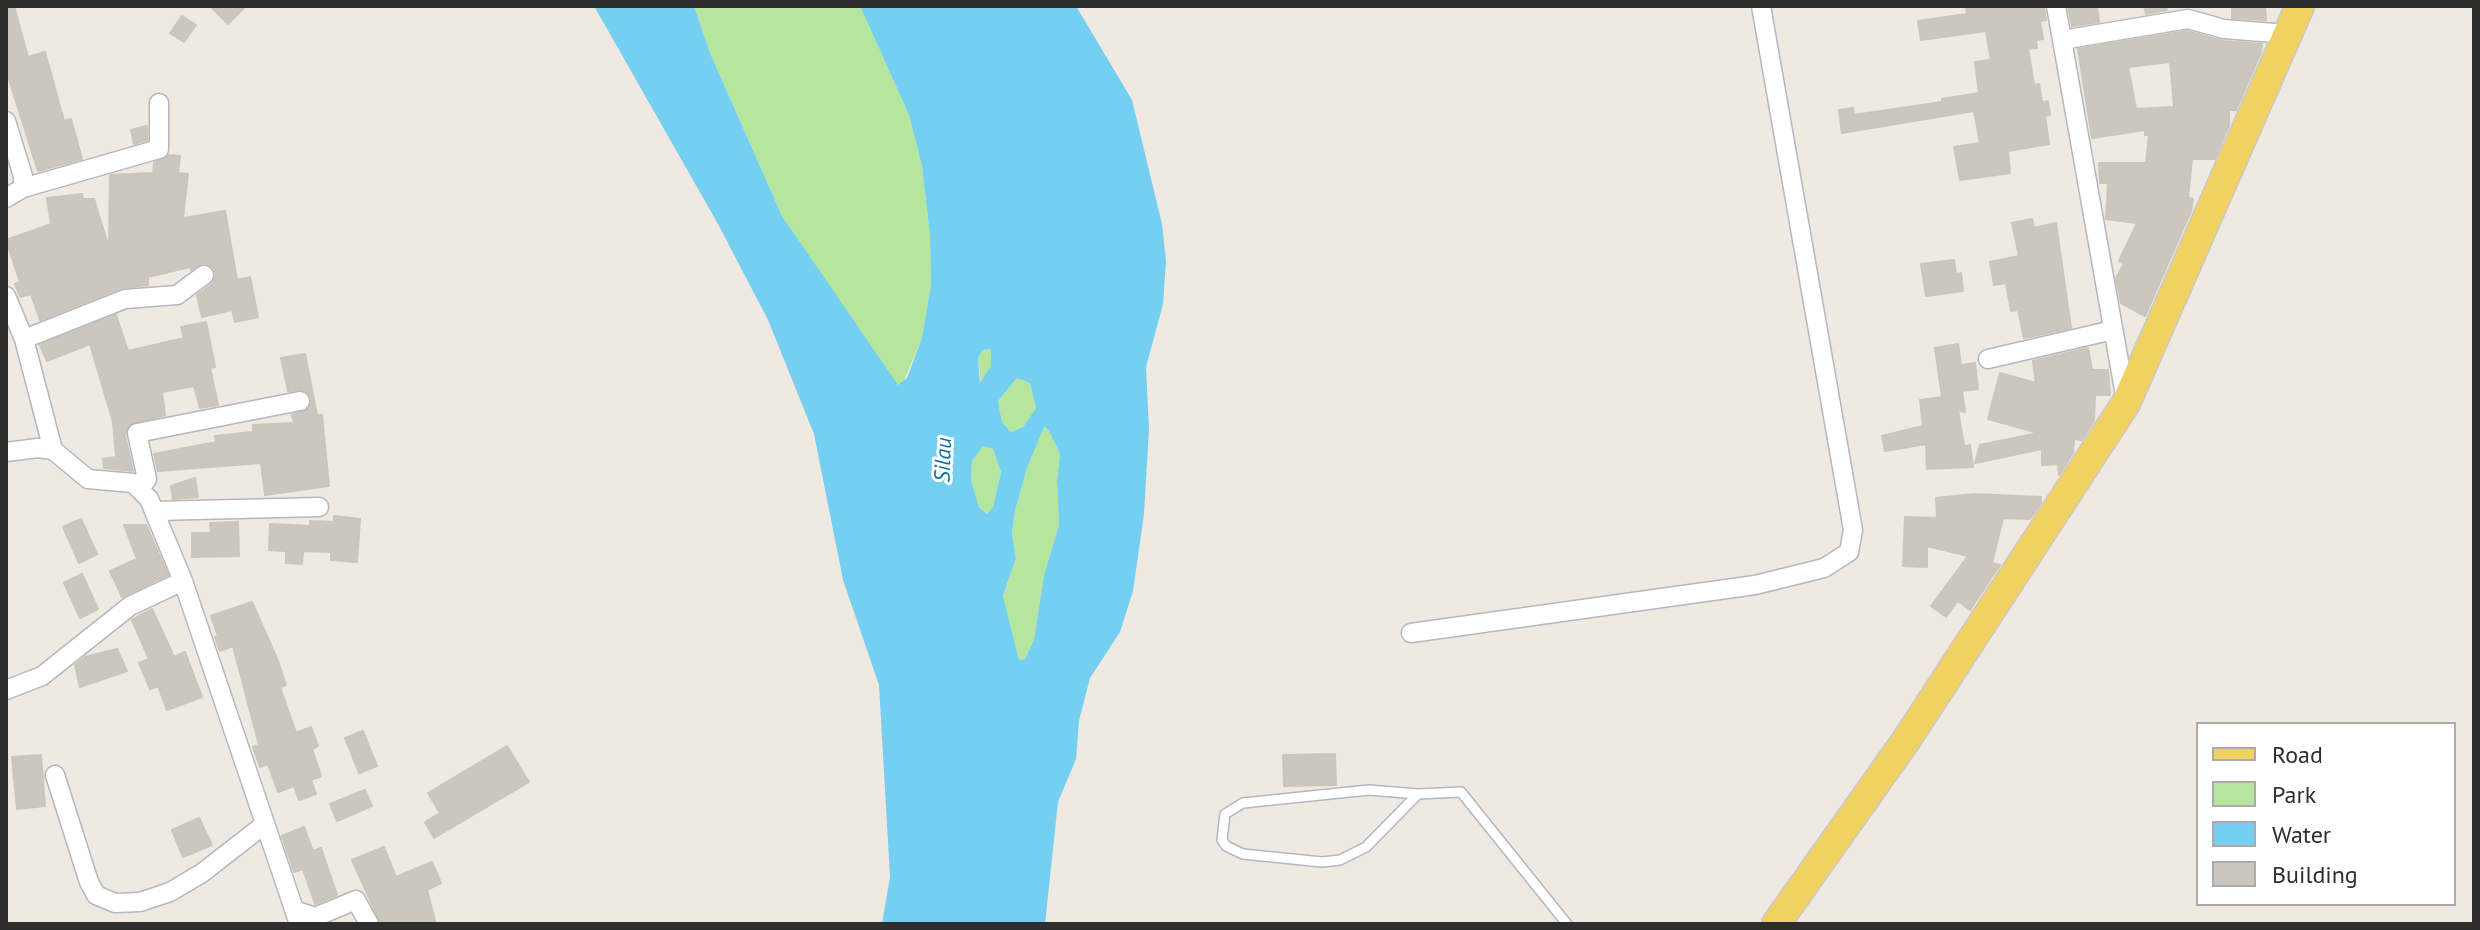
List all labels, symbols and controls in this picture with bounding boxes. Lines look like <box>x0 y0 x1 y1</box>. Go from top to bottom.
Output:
water label: Silau <box>930 437 958 483</box>
legend <box>2196 722 2456 906</box>
text: Road <box>2272 739 2323 770</box>
text: Park <box>2272 779 2316 810</box>
text: Water <box>2272 819 2331 850</box>
text: Building <box>2272 859 2358 890</box>

